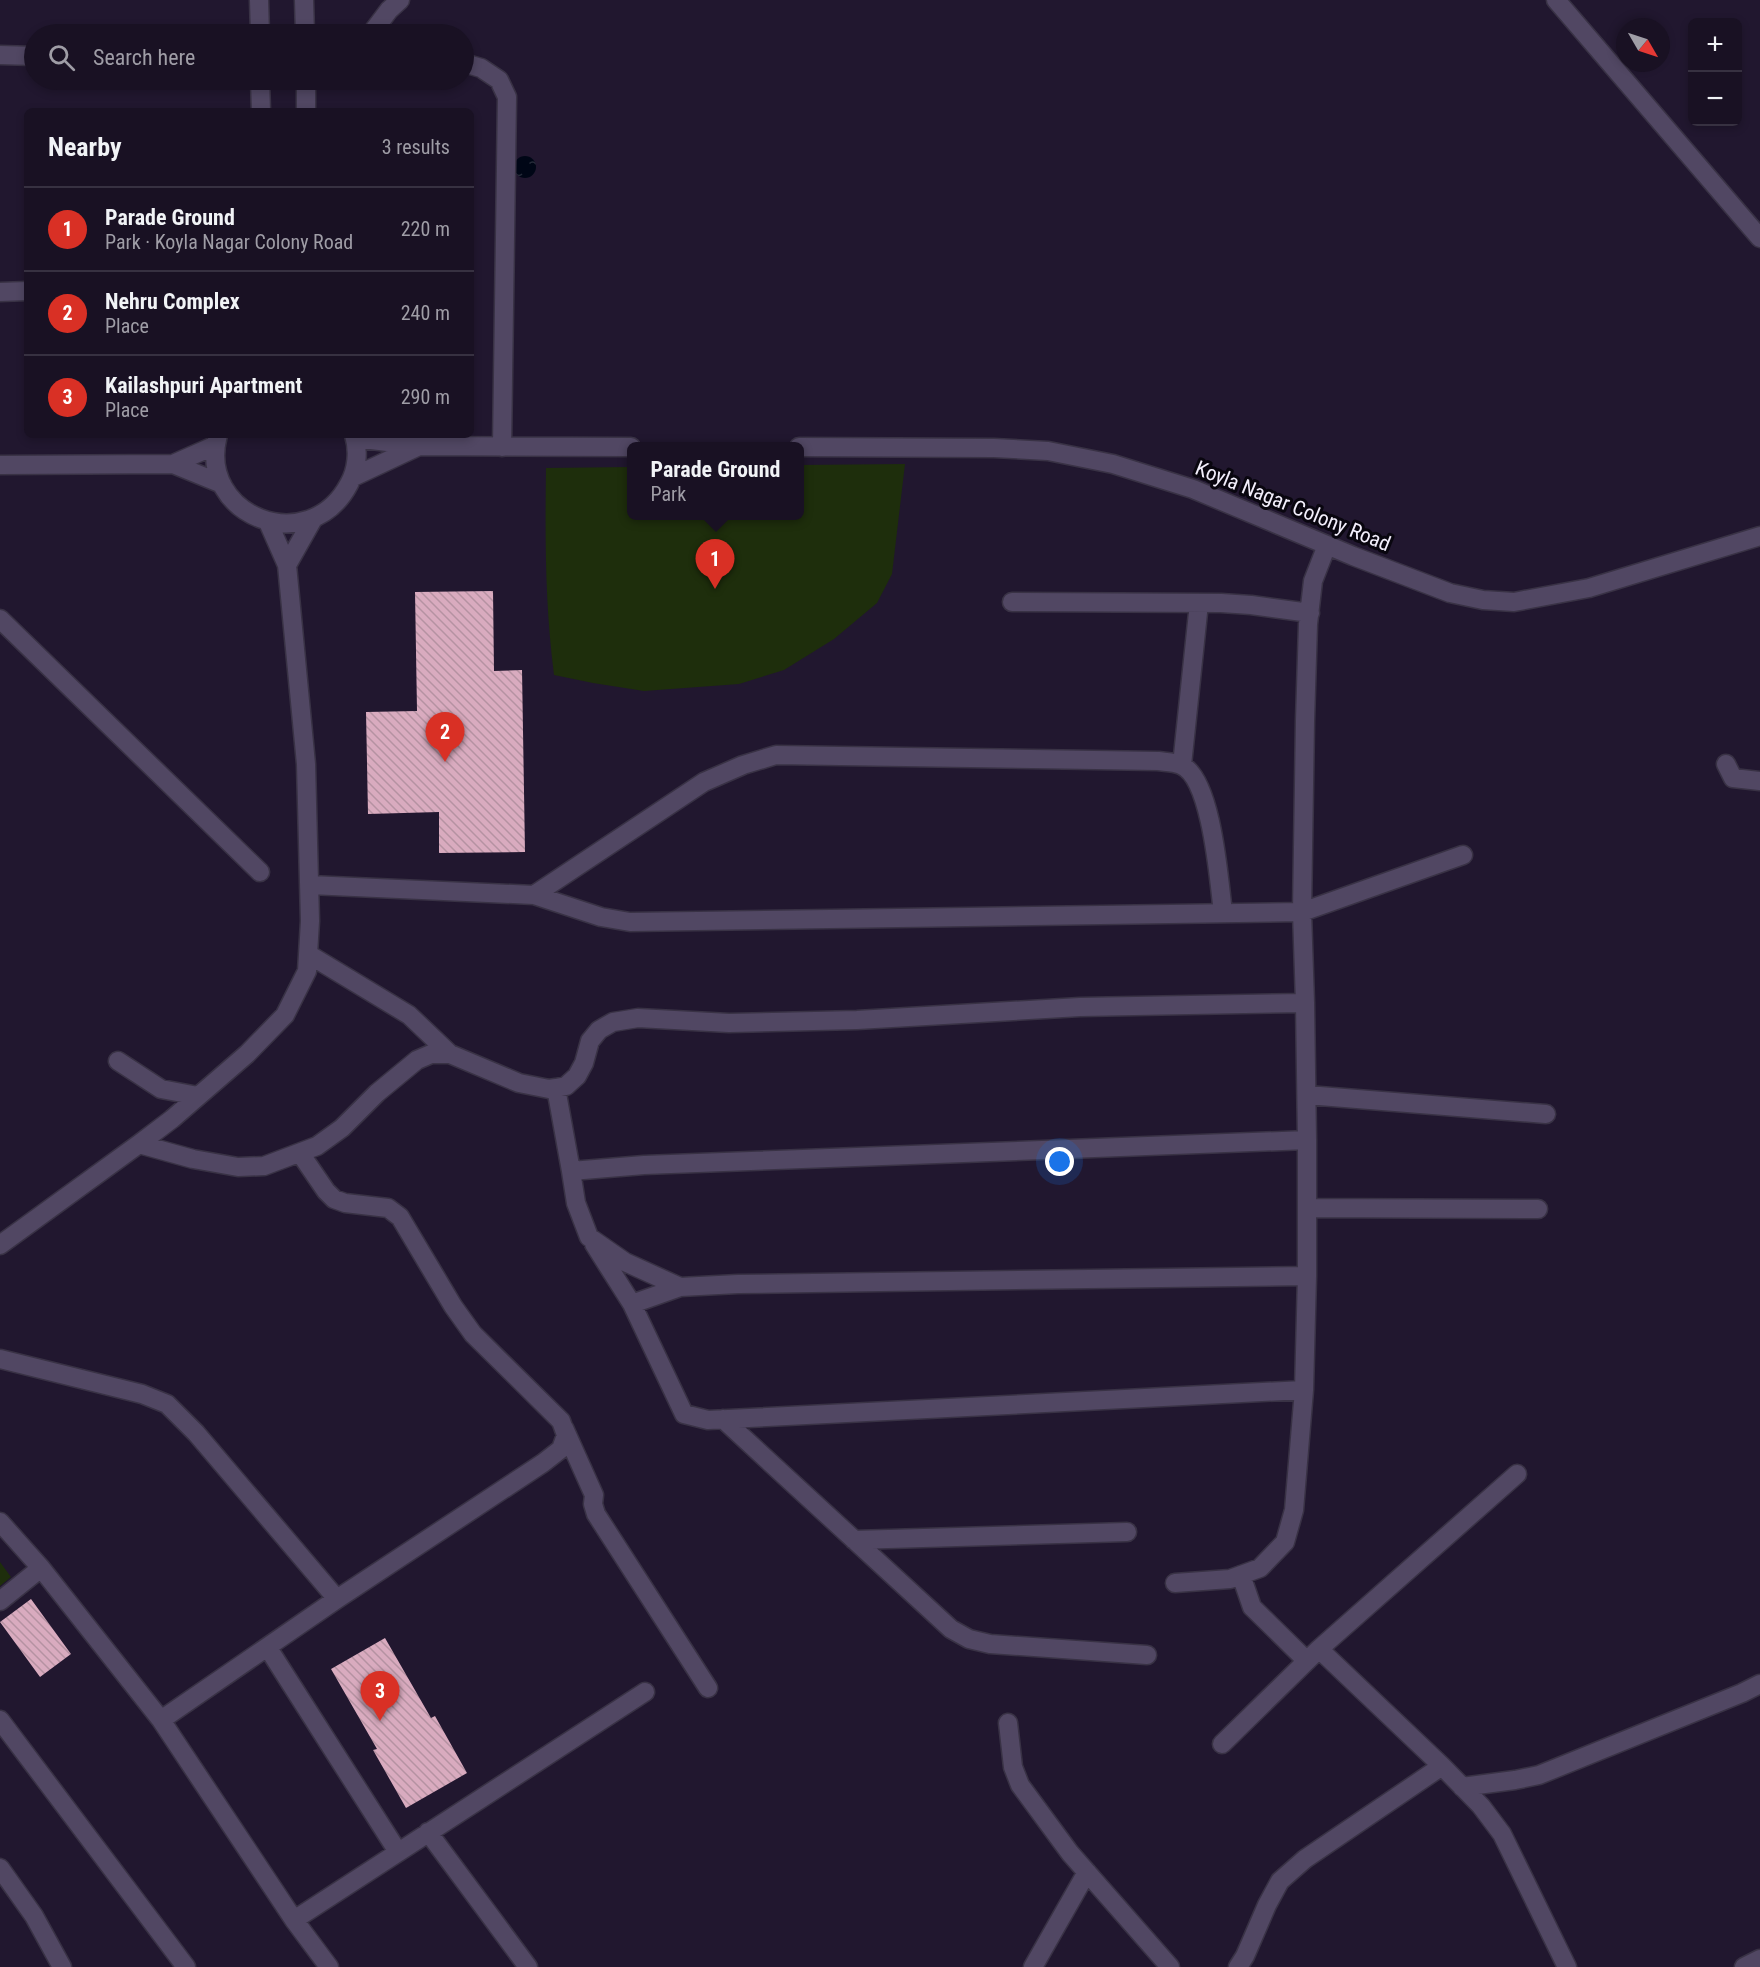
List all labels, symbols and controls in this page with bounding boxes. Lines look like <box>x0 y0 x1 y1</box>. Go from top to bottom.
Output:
north arrow <box>1616 18 1670 72</box>
map controls <box>1688 18 1742 126</box>
button: + <box>1688 18 1742 72</box>
search box <box>24 24 474 90</box>
icon: search <box>45 41 78 74</box>
text: Search here <box>93 45 195 70</box>
button: − <box>1688 72 1742 126</box>
text: Nearby <box>48 132 122 162</box>
text: 3 results <box>382 135 450 159</box>
text: Parade Ground <box>105 205 235 230</box>
text: 1 <box>62 217 73 241</box>
text: 220 m <box>401 217 450 241</box>
text: Park · Koyla Nagar Colony Road <box>105 230 353 254</box>
text: Nehru Complex <box>105 289 240 314</box>
text: 2 <box>62 301 73 325</box>
text: 240 m <box>401 301 450 325</box>
text: Place <box>105 314 149 338</box>
text: Kailashpuri Apartment <box>105 373 302 398</box>
text: 3 <box>62 385 73 409</box>
text: 290 m <box>401 385 450 409</box>
text: Place <box>105 398 149 422</box>
popup <box>627 442 804 520</box>
street label: Koyla Nagar Colony Road <box>1192 456 1394 556</box>
text: Parade Ground <box>651 457 780 482</box>
text: Park <box>651 482 686 506</box>
pin: 1 <box>696 540 734 589</box>
pin: 2 <box>426 712 464 762</box>
your location <box>1045 1147 1074 1176</box>
pin: 3 <box>360 1672 400 1721</box>

